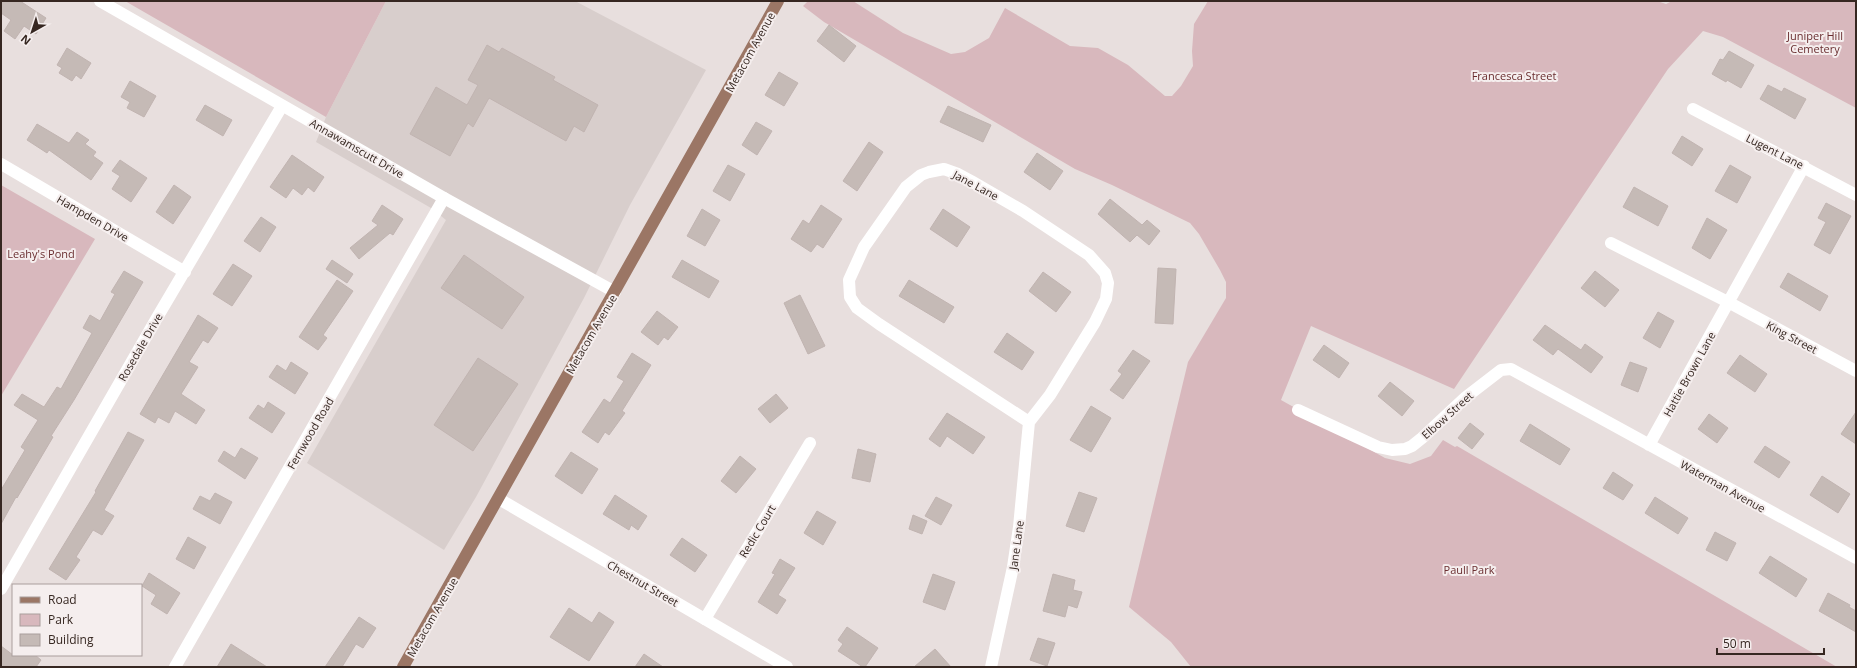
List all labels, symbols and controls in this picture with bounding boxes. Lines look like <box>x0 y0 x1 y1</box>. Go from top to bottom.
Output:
street label: Metacom Avenue <box>722 9 778 95</box>
north arrow <box>12 12 52 52</box>
park label: Juniper Hill Cemetery <box>1786 28 1843 56</box>
text: N <box>17 32 34 49</box>
park label: Francesca Street <box>1472 68 1556 83</box>
street label: Annawamscutt Drive <box>307 115 407 181</box>
street label: Lugent Lane <box>1744 130 1806 172</box>
street label: Jane Lane <box>950 166 1001 203</box>
street label: Hampden Drive <box>54 191 132 245</box>
park label: Leahy's Pond <box>7 246 75 261</box>
street label: Metacom Avenue <box>562 292 620 376</box>
street label: Rosedale Drive <box>114 310 166 384</box>
street label: King Street <box>1764 317 1820 357</box>
street label: Hattie Brown Lane <box>1659 329 1719 419</box>
street label: Elbow Street <box>1418 388 1476 442</box>
street label: Fernwood Road <box>283 394 337 472</box>
street label: Waterman Avenue <box>1678 456 1768 516</box>
street label: Redic Court <box>735 502 779 560</box>
street label: Jane Lane <box>1005 519 1027 572</box>
street label: Chestnut Street <box>605 557 681 610</box>
park label: Paull Park <box>1444 562 1495 577</box>
street label: Metacom Avenue <box>403 575 461 659</box>
legend <box>12 584 142 656</box>
text: Road <box>48 591 77 608</box>
text: Park <box>48 611 74 628</box>
scale bar <box>1717 630 1824 656</box>
text: Building <box>48 631 94 648</box>
text: 50 m <box>1723 635 1751 652</box>

